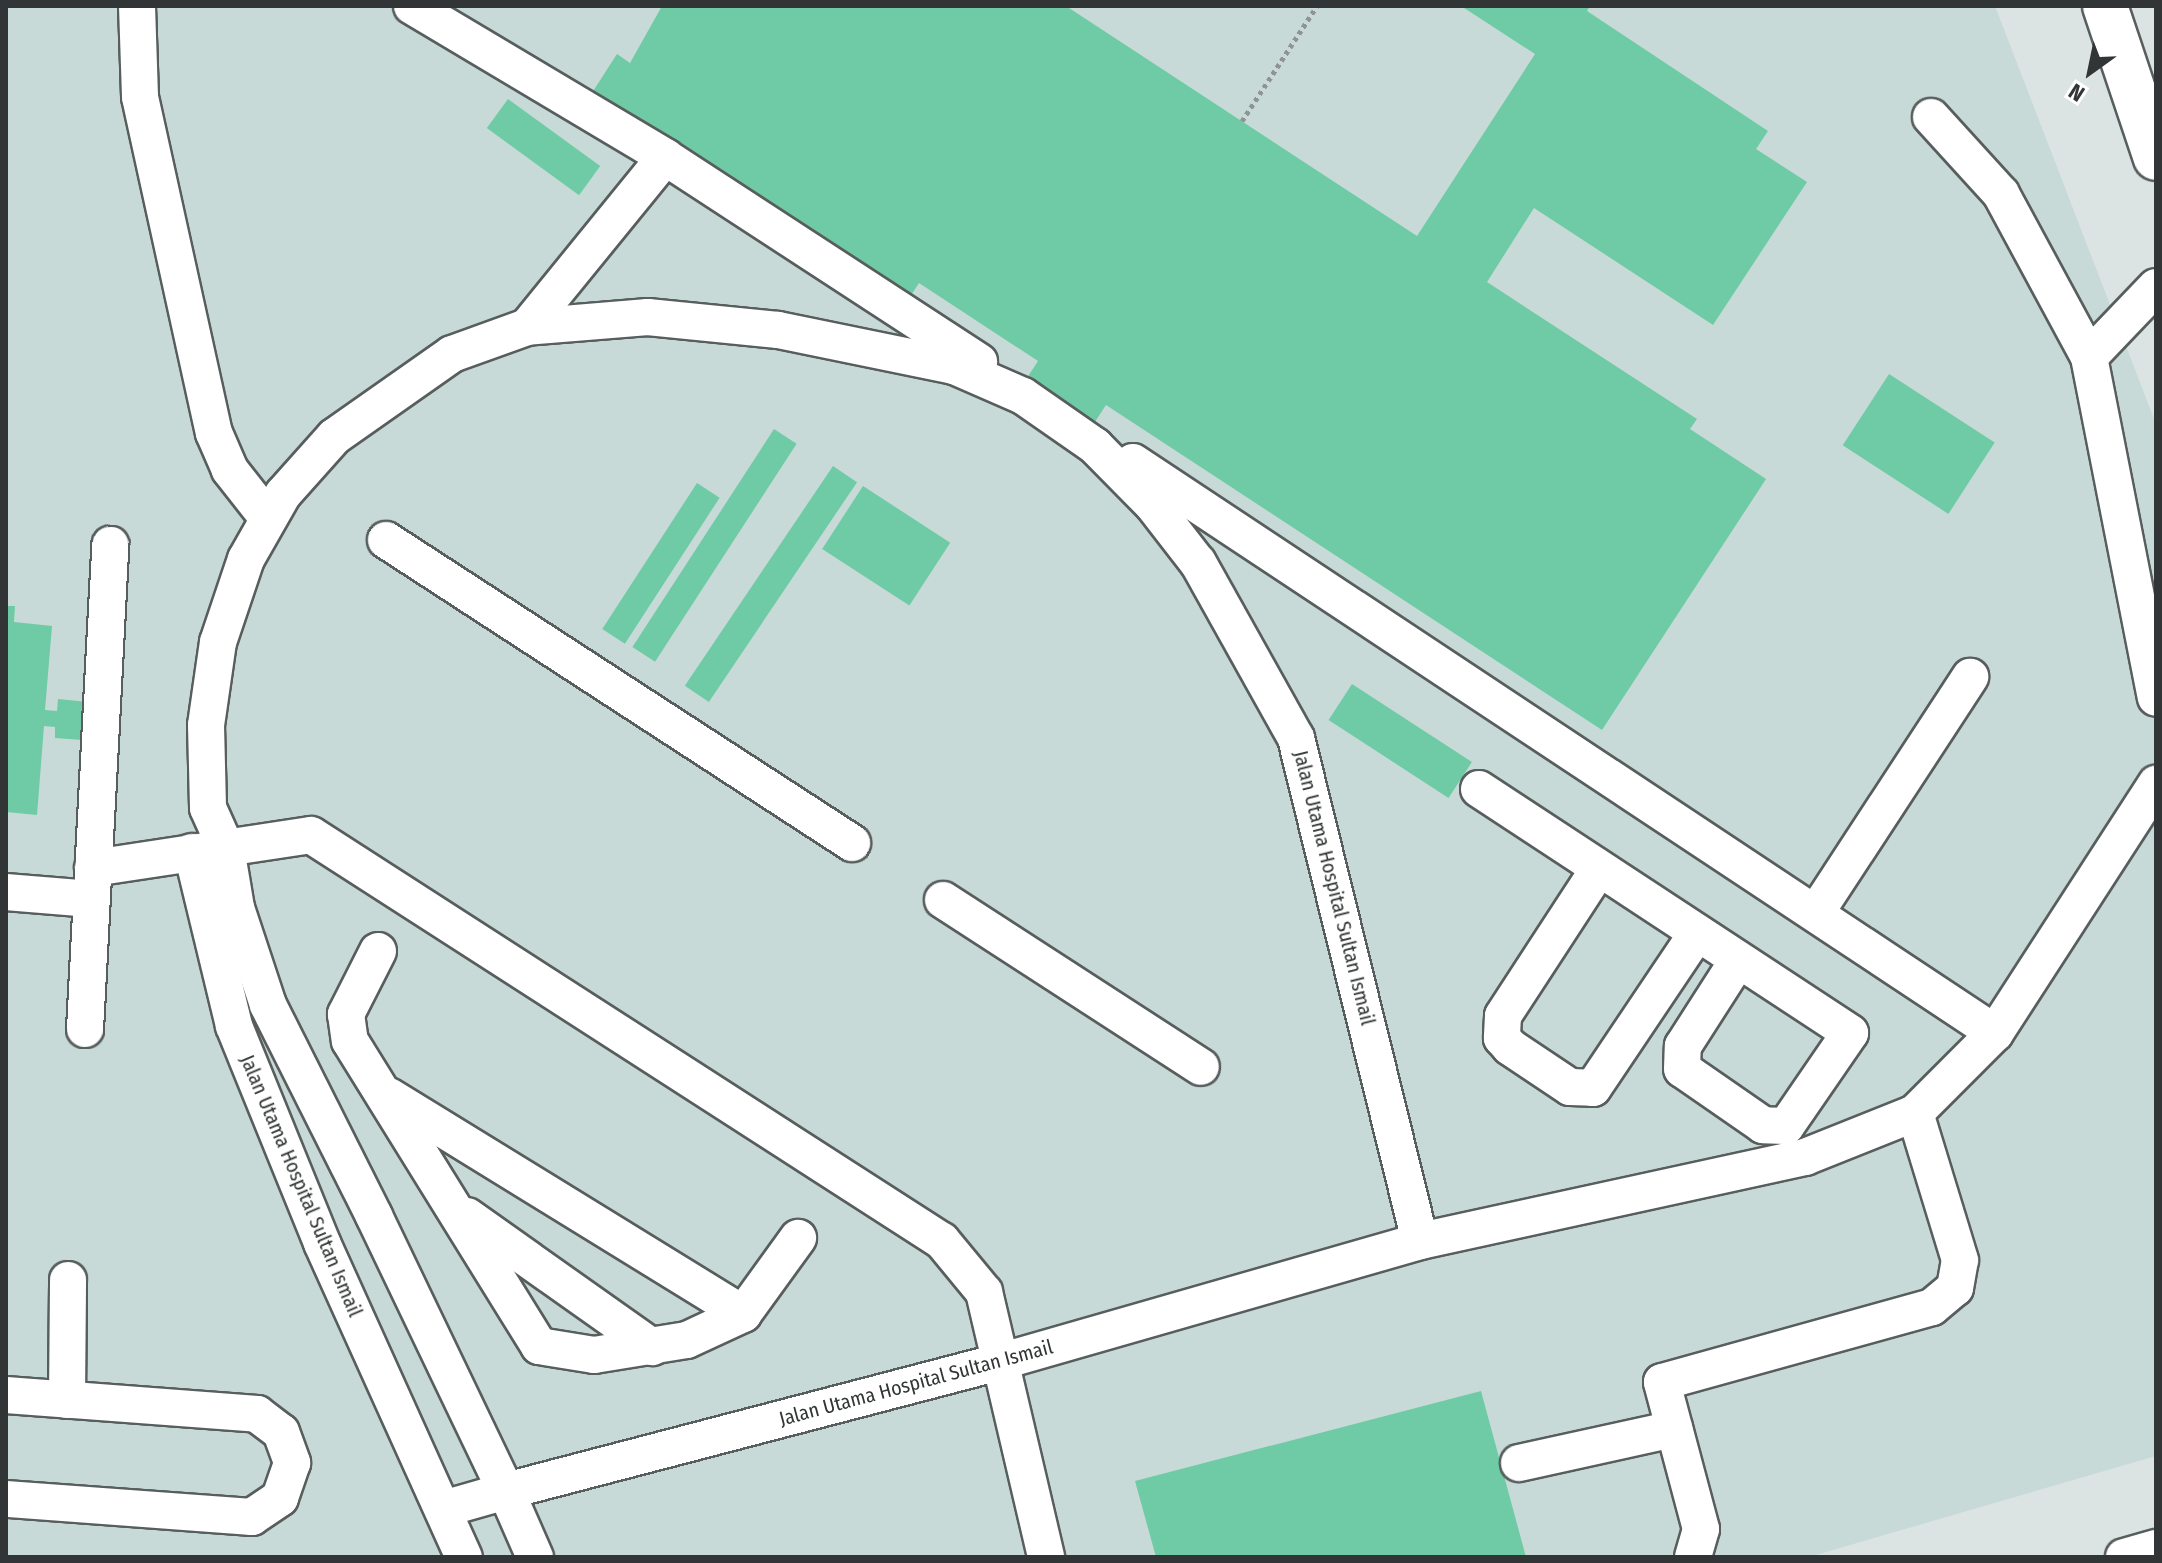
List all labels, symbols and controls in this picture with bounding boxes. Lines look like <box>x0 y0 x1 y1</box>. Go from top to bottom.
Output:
north arrow <box>2050 32 2130 112</box>
text: N <box>2064 78 2090 107</box>
street label: Jalan Utama Hospital Sultan Ismail <box>1288 748 1380 1028</box>
street label: Jalan Utama Hospital Sultan Ismail <box>235 1051 367 1321</box>
street label: Jalan Utama Hospital Sultan Ismail <box>777 1335 1055 1431</box>

